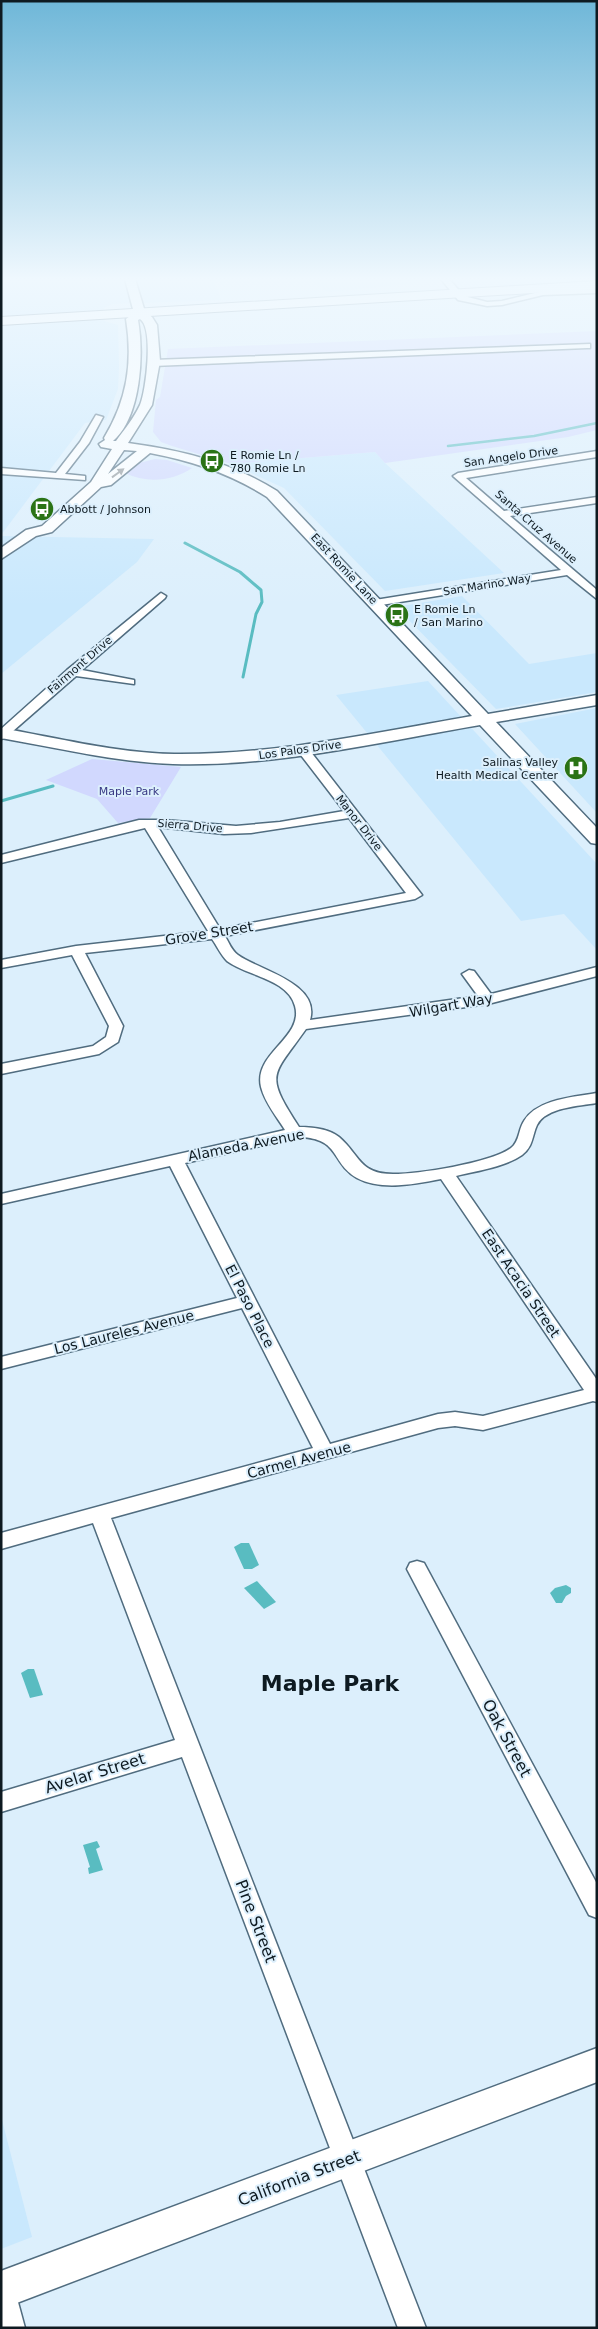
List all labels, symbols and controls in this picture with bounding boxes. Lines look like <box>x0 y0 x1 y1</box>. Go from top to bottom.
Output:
street label: San Angelo Drive <box>463 444 559 470</box>
bus stop icon: E Romie Ln / 780 Romie Ln <box>199 448 225 474</box>
place label: E Romie Ln / 780 Romie Ln <box>230 449 306 475</box>
one-way arrow <box>112 468 125 478</box>
street label: Santa Cruz Avenue <box>492 488 580 566</box>
bus stop icon: Abbott / Johnson <box>29 496 55 522</box>
place label: Abbott / Johnson <box>60 503 151 516</box>
street label: East Romie Lane <box>308 531 380 607</box>
street label: San Marino Way <box>442 572 532 598</box>
bus stop icon: E Romie Ln / San Marino <box>384 602 410 628</box>
place label: E Romie Ln / San Marino <box>414 603 483 629</box>
street label: Fairmont Drive <box>45 633 115 696</box>
street label: Los Palos Drive <box>258 738 342 762</box>
hospital icon: Salinas Valley Health Medical Center <box>563 755 589 781</box>
place label: Salinas Valley Health Medical Center <box>436 756 558 782</box>
park label: Maple Park <box>99 785 160 798</box>
street label: Manor Drive <box>333 792 385 854</box>
street label: Sierra Drive <box>157 817 223 835</box>
street label: Grove Street <box>164 918 255 948</box>
street label: Wilgart Way <box>408 990 494 1020</box>
street label: Alameda Avenue <box>186 1126 306 1164</box>
street label: East Acacia Street <box>479 1226 564 1341</box>
street label: El Paso Place <box>222 1262 278 1350</box>
street label: Los Laureles Avenue <box>52 1307 196 1357</box>
street label: Carmel Avenue <box>246 1438 352 1482</box>
district label: Maple Park <box>261 1671 401 1696</box>
street label: Oak Street <box>479 1696 535 1780</box>
street label: Avelar Street <box>43 1749 147 1797</box>
street label: Pine Street <box>231 1877 281 1965</box>
street label: California Street <box>235 2146 363 2210</box>

